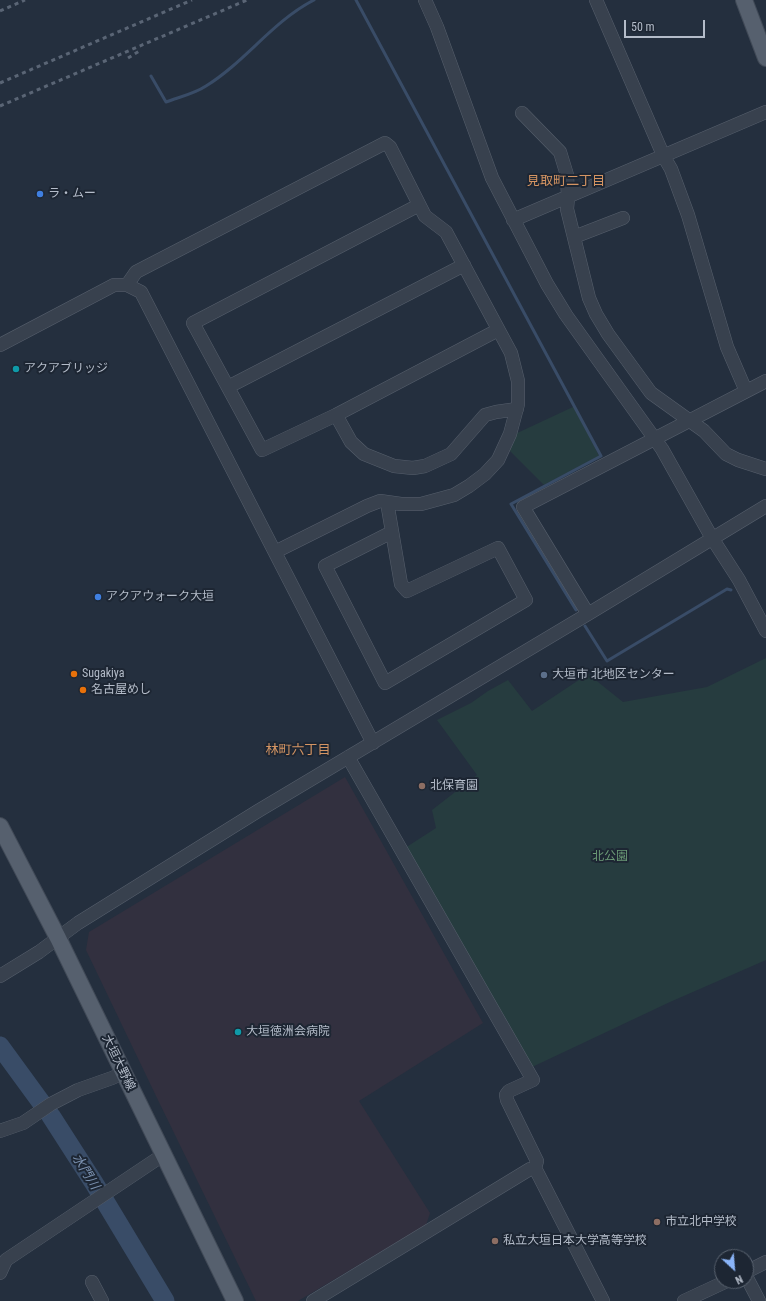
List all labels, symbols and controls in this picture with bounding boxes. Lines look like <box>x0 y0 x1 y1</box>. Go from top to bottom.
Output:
scale bar <box>626 12 707 38</box>
text: 50 m <box>631 20 655 34</box>
district label: 見取町二丁目 <box>527 174 605 190</box>
place label: ラ・ムー <box>48 187 96 201</box>
marker: ラ・ムー <box>35 189 45 199</box>
place label: アクアブリッジ <box>24 362 108 376</box>
marker: アクアブリッジ <box>11 364 21 374</box>
place label: アクアウォーク大垣 <box>106 590 214 604</box>
marker: アクアウォーク大垣 <box>93 592 103 602</box>
place label: Sugakiya <box>82 667 125 681</box>
place label: 大垣市 北地区センター <box>552 668 675 682</box>
marker: Sugakiya <box>69 669 79 679</box>
marker: 大垣市 北地区センター <box>539 670 549 680</box>
place label: 名古屋めし <box>91 683 151 697</box>
marker: 名古屋めし <box>78 685 88 695</box>
district label: 林町六丁目 <box>266 743 330 759</box>
place label: 北保育園 <box>430 779 478 793</box>
marker: 北保育園 <box>417 781 427 791</box>
park label: 北公園 <box>592 850 628 864</box>
place label: 大垣徳洲会病院 <box>246 1025 330 1039</box>
marker: 大垣徳洲会病院 <box>233 1027 243 1037</box>
street label: 大垣大野線 <box>98 1033 138 1093</box>
water label: 水門川 <box>68 1151 102 1193</box>
place label: 市立北中学校 <box>665 1215 737 1229</box>
marker: 市立北中学校 <box>652 1217 662 1227</box>
place label: 私立大垣日本大学高等学校 <box>503 1234 647 1248</box>
marker: 私立大垣日本大学高等学校 <box>490 1236 500 1246</box>
north arrow <box>714 1249 754 1289</box>
text: N <box>733 1272 745 1287</box>

